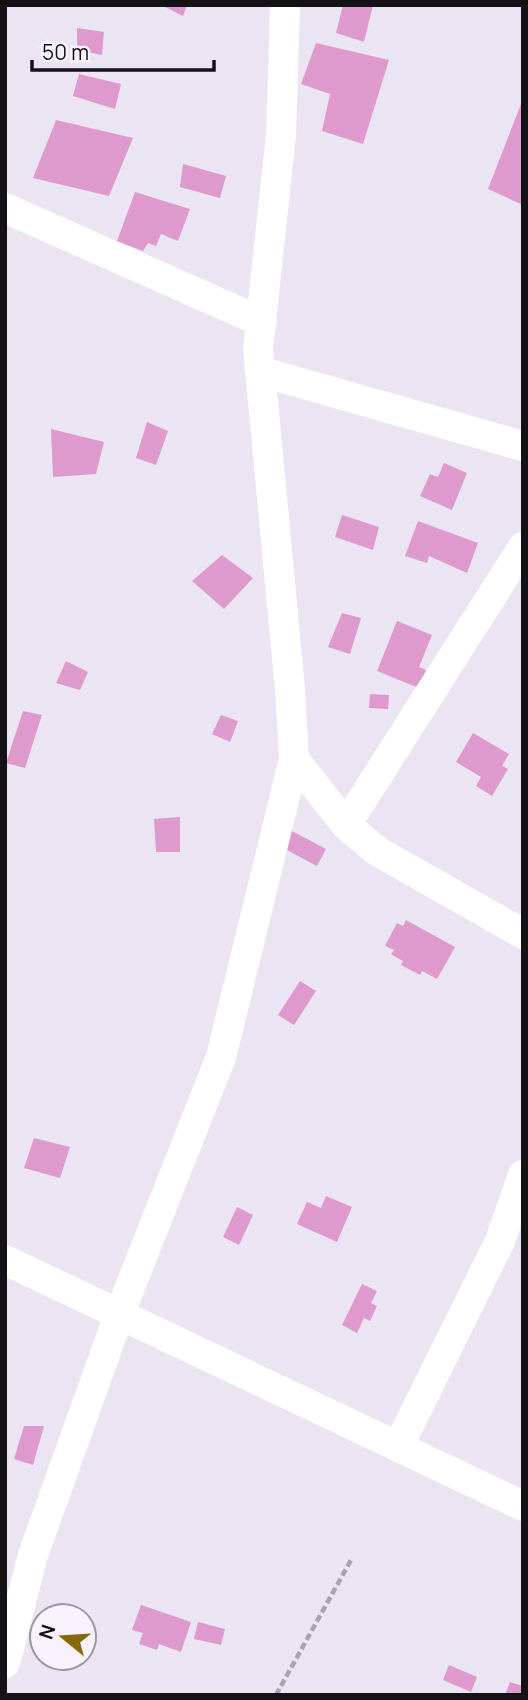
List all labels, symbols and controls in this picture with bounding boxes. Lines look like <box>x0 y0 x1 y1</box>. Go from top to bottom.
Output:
scale bar <box>32 28 214 72</box>
text: 50 m <box>42 38 89 66</box>
north arrow <box>28 1602 98 1672</box>
text: N <box>32 1621 61 1642</box>

